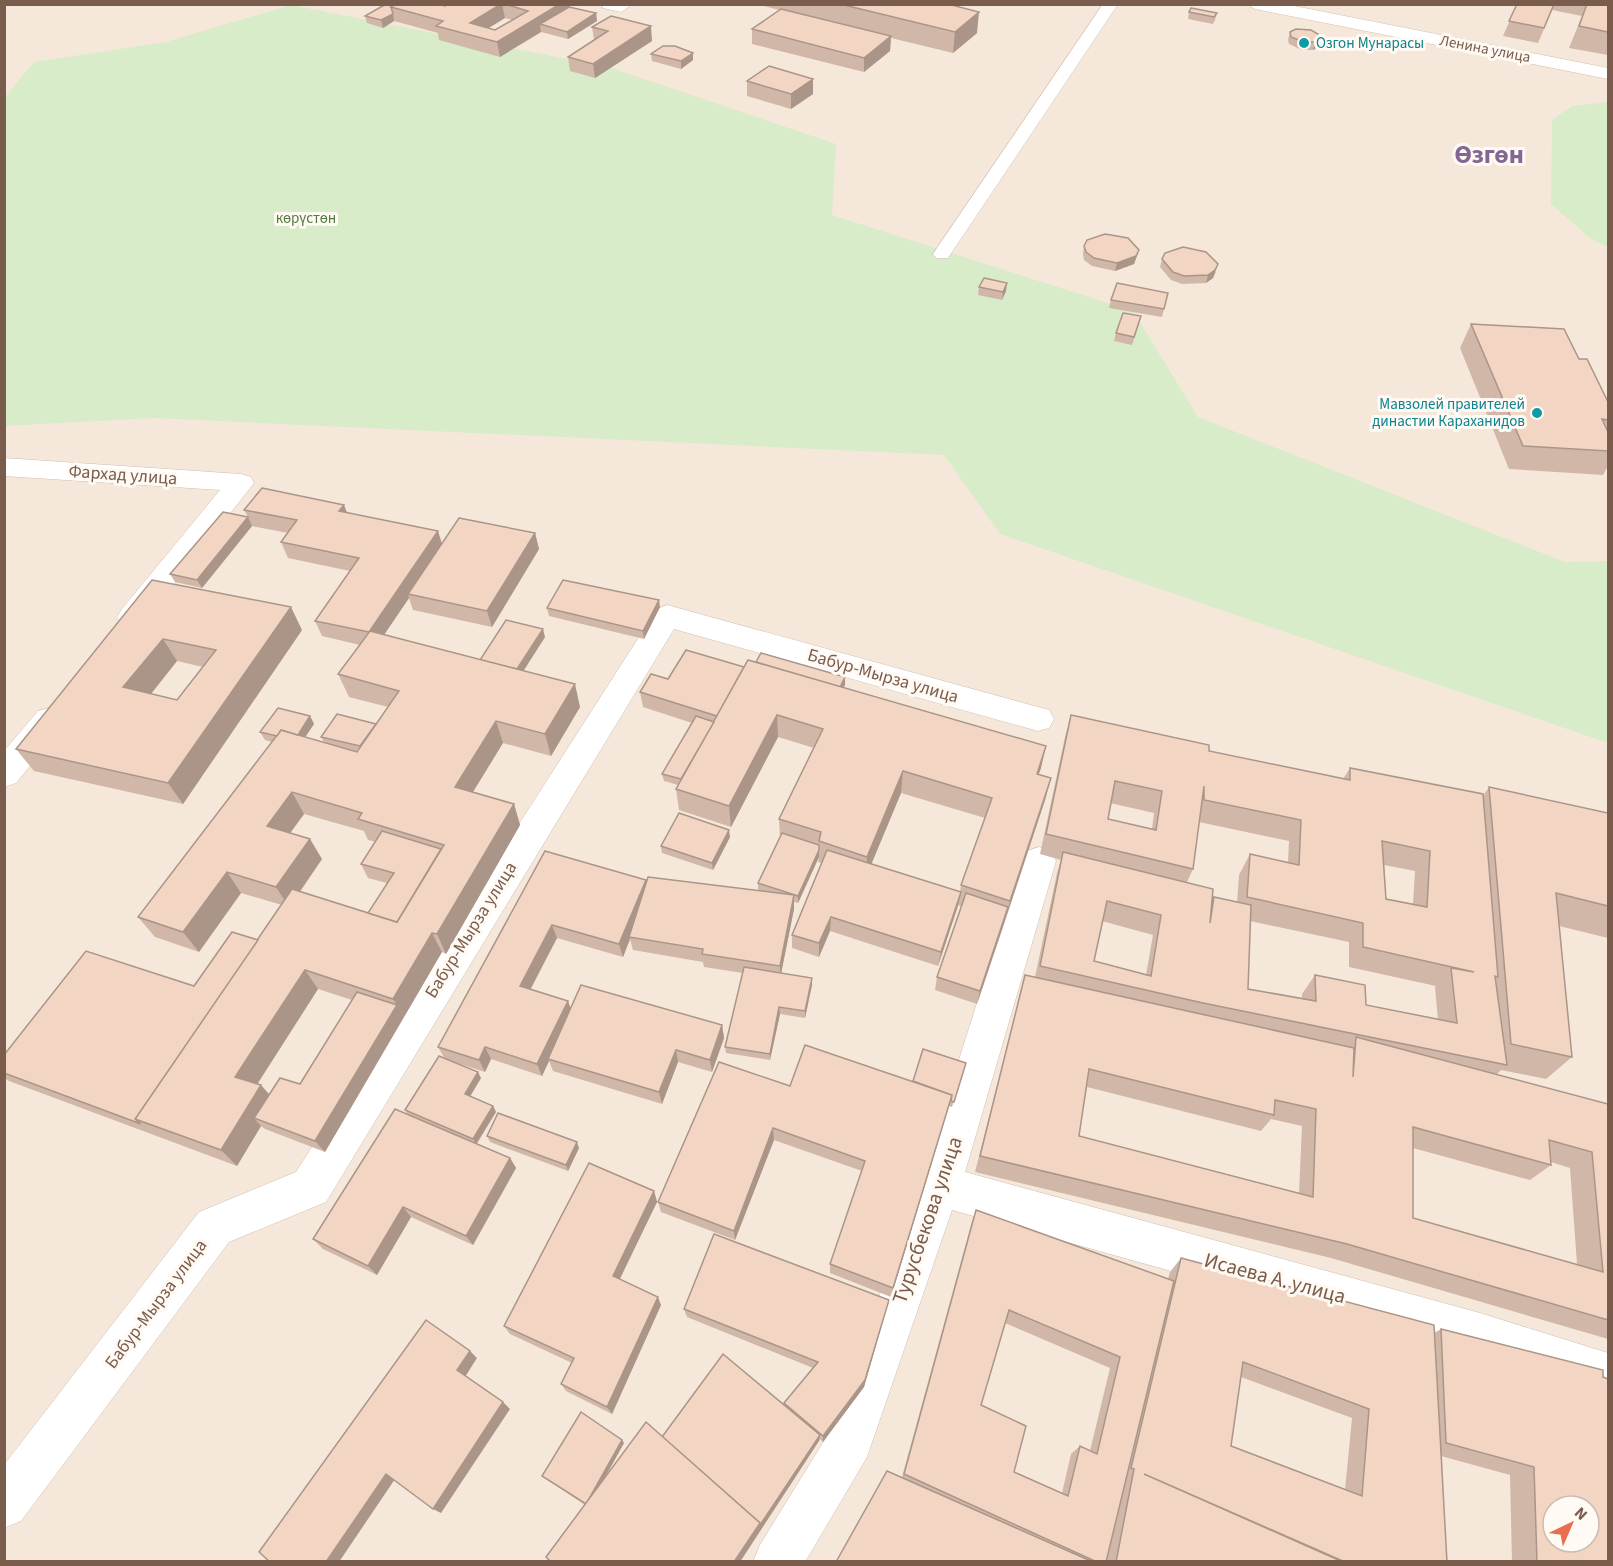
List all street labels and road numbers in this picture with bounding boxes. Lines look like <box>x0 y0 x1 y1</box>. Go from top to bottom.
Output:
street label: Ленина улица <box>1438 30 1532 68</box>
street label: Фархад улица <box>68 459 178 491</box>
street label: Бабур-Мырза улица <box>804 642 962 710</box>
street label: Бабур-Мырза улица <box>419 857 523 1003</box>
street label: Турусбекова улица <box>884 1132 970 1308</box>
street label: Бабур-Мырза улица <box>99 1234 213 1374</box>
street label: Исаева А. улица <box>1201 1245 1349 1311</box>

